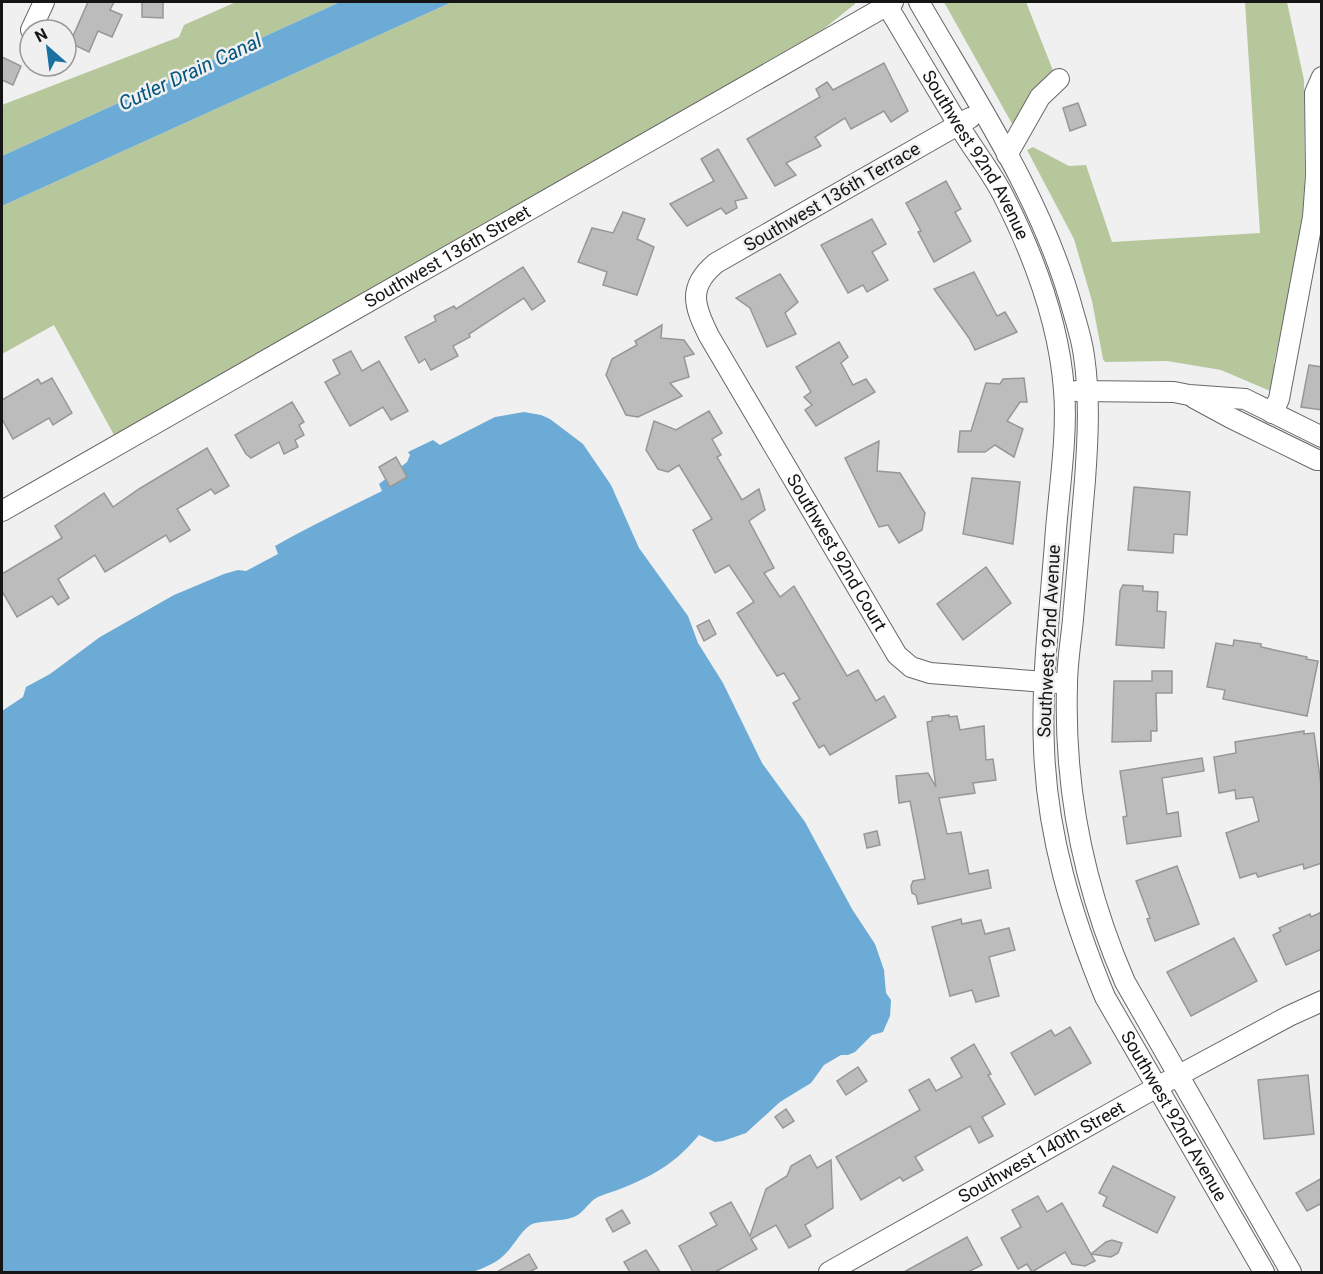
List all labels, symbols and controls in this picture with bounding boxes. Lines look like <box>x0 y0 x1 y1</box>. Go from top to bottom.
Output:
north arrow <box>18 18 78 78</box>
text: N <box>32 24 51 46</box>
water label: Cutler Drain Canal <box>115 28 266 116</box>
street label: Southwest 92nd Avenue <box>918 66 1034 243</box>
street label: Southwest 136th Terrace <box>740 138 923 256</box>
street label: Southwest 136th Street <box>361 200 534 312</box>
street label: Southwest 92nd Court <box>783 470 891 635</box>
street label: Southwest 92nd Avenue <box>1033 544 1064 738</box>
street label: Southwest 92nd Avenue <box>1117 1027 1232 1205</box>
street label: Southwest 140th Street <box>954 1096 1128 1207</box>

